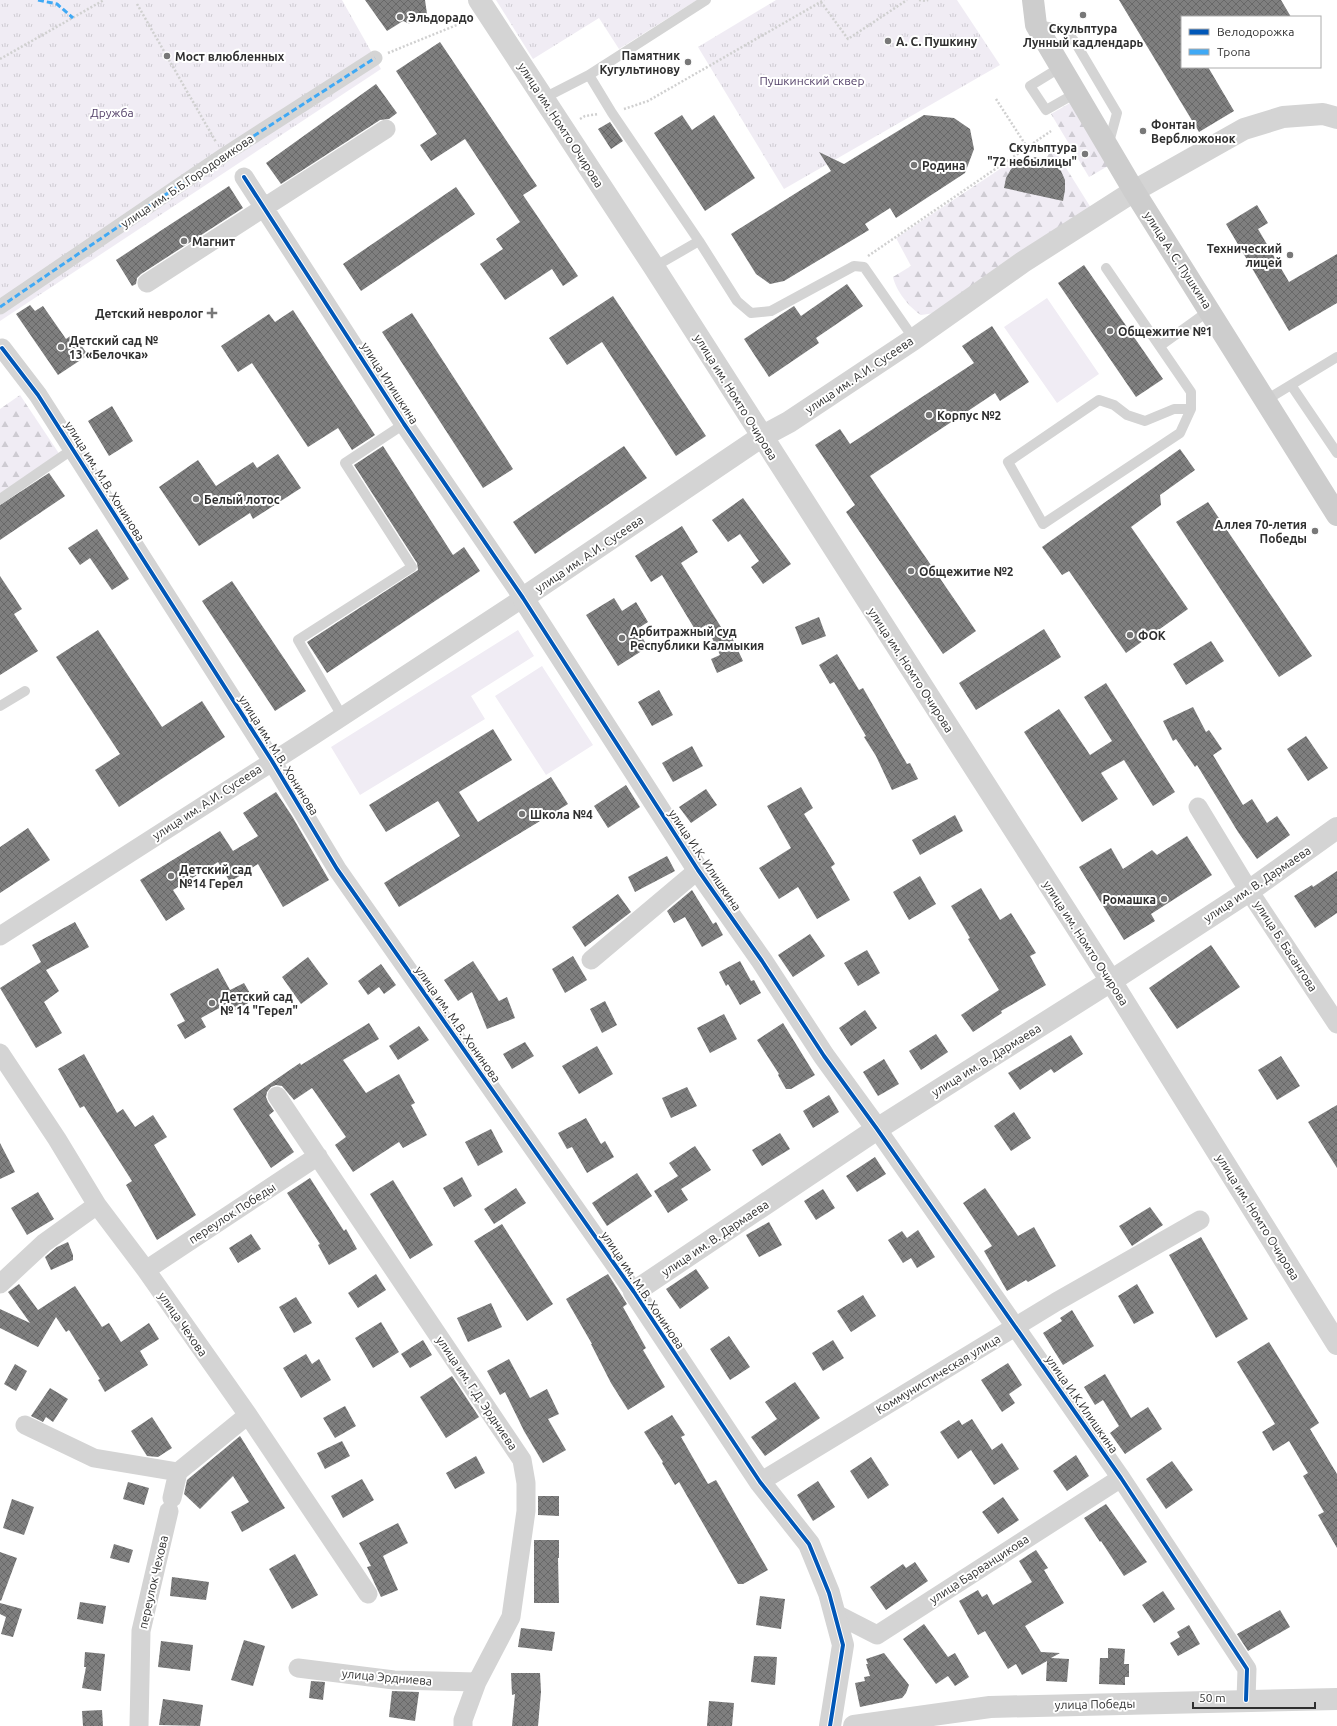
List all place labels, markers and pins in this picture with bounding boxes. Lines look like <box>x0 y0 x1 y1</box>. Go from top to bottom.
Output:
marker: Скульптура Лунный кадлендарь <box>1078 10 1088 20</box>
place label: Эльдорадо <box>408 11 474 24</box>
marker: Эльдорадо <box>395 12 405 22</box>
place label: Скульптура Лунный кадлендарь <box>1023 22 1144 49</box>
place label: А. С. Пушкину <box>896 35 978 48</box>
marker: А. С. Пушкину <box>883 36 893 46</box>
place label: Памятник Кугультинову <box>600 49 681 76</box>
place label: Мост влюбленных <box>175 50 285 63</box>
marker: Мост влюбленных <box>162 51 172 61</box>
marker: Памятник Кугультинову <box>683 57 693 67</box>
place label: Фонтан Верблюжонок <box>1151 118 1236 145</box>
marker: Фонтан Верблюжонок <box>1138 126 1148 136</box>
place label: Скульптура "72 небылицы" <box>987 141 1077 168</box>
marker: Скульптура "72 небылицы" <box>1080 149 1090 159</box>
place label: Родина <box>922 159 965 172</box>
marker: Родина <box>909 160 919 170</box>
place label: Магнит <box>192 235 235 248</box>
marker: Магнит <box>179 236 189 246</box>
place label: Технический лицей <box>1207 242 1282 269</box>
marker: Технический лицей <box>1285 250 1295 260</box>
place label: Детский невролог <box>95 307 204 320</box>
marker: Детский невролог <box>206 307 218 319</box>
place label: Общежитие №1 <box>1118 325 1213 338</box>
marker: Общежитие №1 <box>1105 326 1115 336</box>
place label: Детский сад № 13 «Белочка» <box>69 334 159 361</box>
marker: Детский сад № 13 «Белочка» <box>56 342 66 352</box>
place label: Корпус №2 <box>937 409 1002 422</box>
marker: Корпус №2 <box>924 410 934 420</box>
place label: Белый лотос <box>204 493 280 506</box>
marker: Белый лотос <box>191 494 201 504</box>
place label: Аллея 70-летия Победы <box>1215 518 1307 545</box>
marker: Аллея 70-летия Победы <box>1310 526 1320 536</box>
place label: Общежитие №2 <box>919 565 1014 578</box>
marker: Общежитие №2 <box>906 566 916 576</box>
place label: Арбитражный суд Республики Калмыкия <box>630 625 764 652</box>
place label: ФОК <box>1138 629 1166 642</box>
marker: ФОК <box>1125 630 1135 640</box>
marker: Арбитражный суд Республики Калмыкия <box>617 633 627 643</box>
place label: Школа №4 <box>530 808 593 821</box>
marker: Школа №4 <box>517 809 527 819</box>
place label: Детский сад №14 Герел <box>179 863 252 890</box>
marker: Детский сад №14 Герел <box>166 871 176 881</box>
place label: Ромашка <box>1102 893 1156 906</box>
marker: Ромашка <box>1159 894 1169 904</box>
place label: Детский сад № 14 "Герел" <box>220 990 298 1017</box>
marker: Детский сад № 14 "Герел" <box>207 998 217 1008</box>

